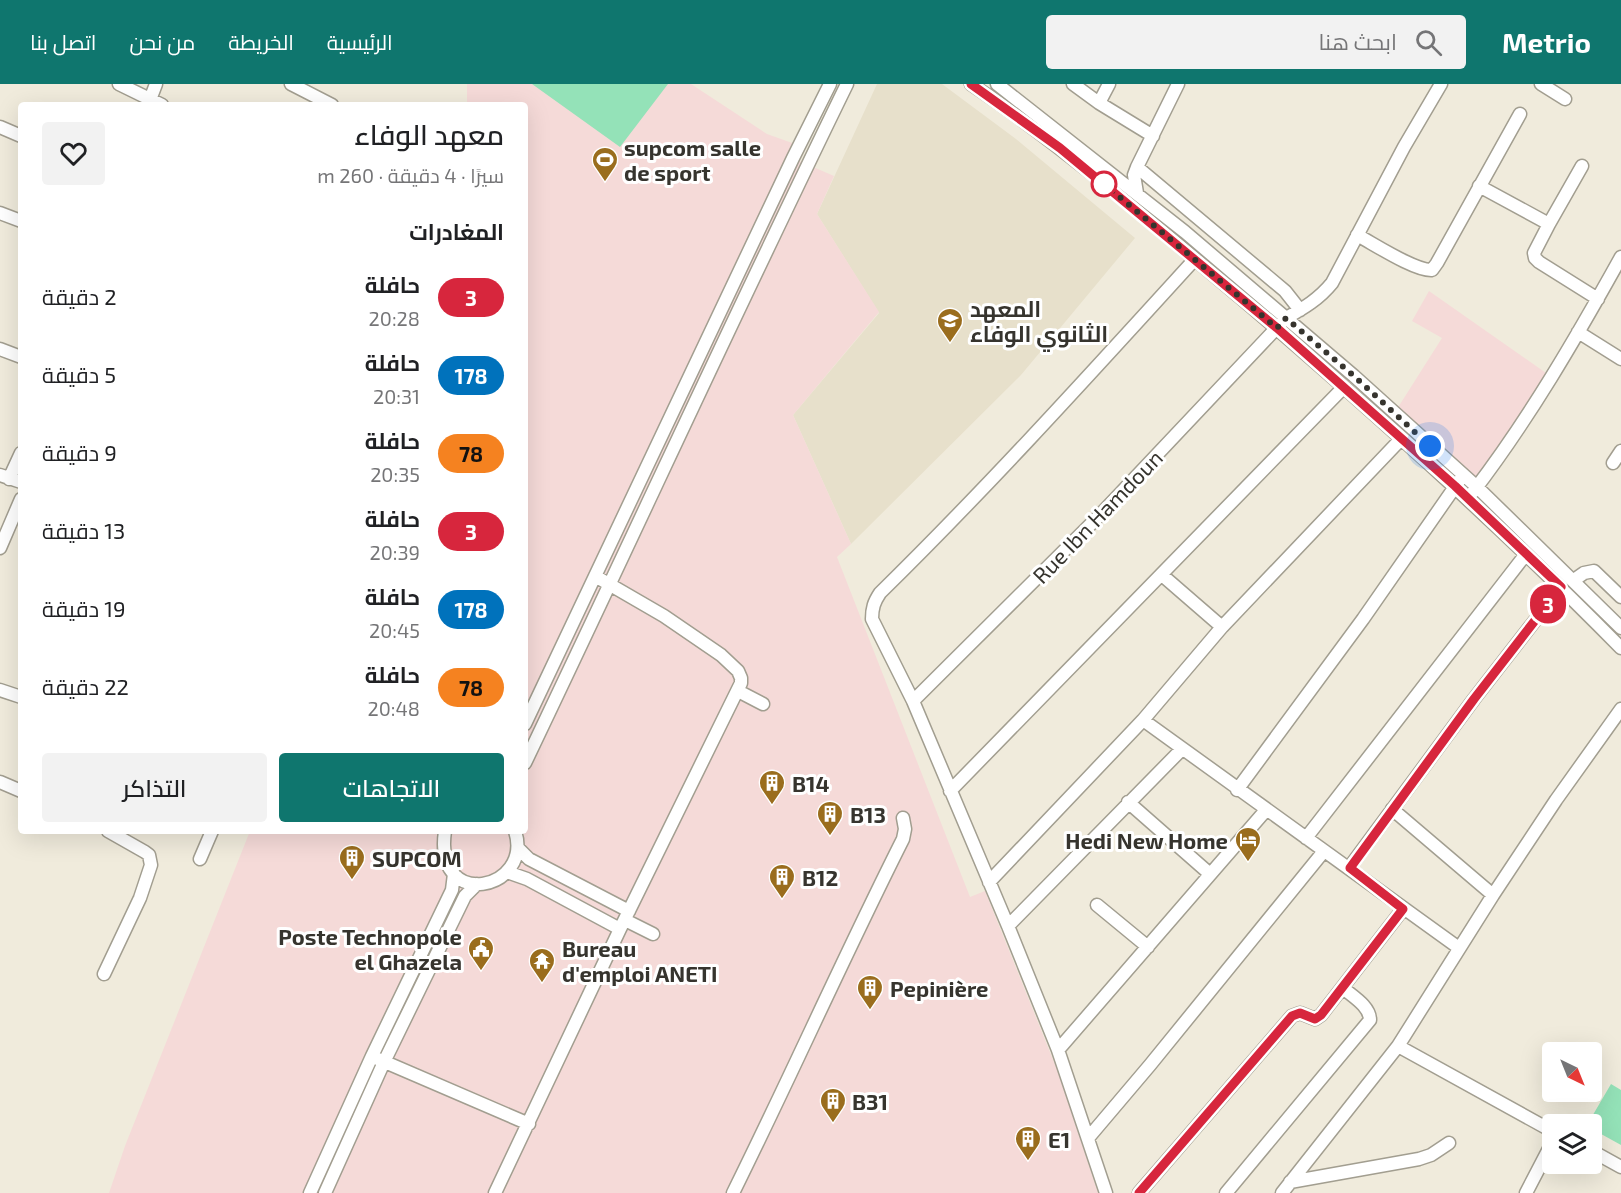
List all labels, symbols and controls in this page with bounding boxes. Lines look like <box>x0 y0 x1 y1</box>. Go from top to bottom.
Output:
search box <box>1046 15 1466 69</box>
text: Metrio <box>1502 25 1591 59</box>
icon: search <box>1412 26 1445 59</box>
text: ابحث هنا <box>1318 28 1397 54</box>
text: اتصل بنا <box>30 29 97 54</box>
text: من نحن <box>130 29 195 54</box>
text: الخريطة <box>228 29 294 54</box>
text: الرئيسية <box>327 29 393 54</box>
text: معهد الوفاء <box>354 117 504 151</box>
button: heart <box>42 122 105 185</box>
place label: supcom salle de sport <box>624 134 761 185</box>
sports icon: supcom salle de sport <box>590 145 620 183</box>
text: سيرًا · 4 دقيقة · 260 m <box>317 163 504 187</box>
unlabelled marker <box>1091 171 1117 197</box>
text: المغادرات <box>409 218 504 244</box>
text: حافلة <box>365 271 420 297</box>
text: 2 دقيقة <box>42 283 117 309</box>
text: 3 <box>465 285 477 310</box>
place label: المعهد الثانوي الوفاء <box>970 295 1108 352</box>
text: 20:28 <box>369 306 420 330</box>
school or university icon: المعهد الثانوي الوفاء <box>935 306 965 344</box>
text: حافلة <box>365 349 420 375</box>
text: 5 دقيقة <box>42 361 116 387</box>
text: 178 <box>454 363 488 388</box>
text: 20:31 <box>373 384 420 408</box>
text: حافلة <box>365 427 420 453</box>
your location <box>1415 431 1445 461</box>
text: 9 دقيقة <box>42 439 117 465</box>
text: 78 <box>459 441 483 466</box>
street label: Rue Ibn Hamdoun <box>1027 444 1167 588</box>
text: 20:35 <box>370 462 420 486</box>
text: حافلة <box>365 505 420 531</box>
text: 13 دقيقة <box>42 517 125 543</box>
text: 3 <box>465 519 477 544</box>
text: 20:39 <box>369 540 420 564</box>
text: حافلة <box>365 583 420 609</box>
line badge: 3 <box>1528 584 1568 624</box>
text: 3 <box>1542 592 1554 617</box>
text: 19 دقيقة <box>42 595 125 621</box>
text: 178 <box>454 597 488 622</box>
text: 20:45 <box>369 618 420 642</box>
text: حافلة <box>365 661 420 687</box>
text: 22 دقيقة <box>42 673 129 699</box>
text: 78 <box>459 675 483 700</box>
text: 20:48 <box>368 696 420 720</box>
button: التذاكر <box>42 753 267 822</box>
button: الاتجاهات <box>279 753 504 822</box>
building icon: B14 <box>757 768 787 806</box>
place label: B14 <box>792 770 830 796</box>
building icon: B13 <box>815 799 845 837</box>
place label: B13 <box>850 801 886 827</box>
hotel icon: Hedi New Home <box>1233 825 1263 863</box>
place label: Hedi New Home <box>1065 827 1228 853</box>
building icon: SUPCOM <box>337 843 367 881</box>
place label: SUPCOM <box>372 845 462 871</box>
building icon: B12 <box>767 862 797 900</box>
place label: B12 <box>802 864 838 890</box>
place label: Poste Technopole el Ghazela <box>278 923 462 974</box>
public building icon: Poste Technopole el Ghazela <box>466 934 496 972</box>
place label: Bureau d'emploi ANETI <box>562 935 718 986</box>
temple icon: Bureau d'emploi ANETI <box>527 946 557 984</box>
building icon: Pepinière <box>855 973 885 1011</box>
place label: Pepinière <box>890 975 989 1001</box>
north arrow <box>1542 1042 1602 1102</box>
map controls <box>1542 1042 1602 1174</box>
building icon: B31 <box>818 1086 848 1124</box>
place label: B31 <box>852 1088 888 1114</box>
button: layers <box>1542 1114 1602 1174</box>
building icon: E1 <box>1013 1124 1043 1162</box>
place label: E1 <box>1048 1126 1070 1152</box>

